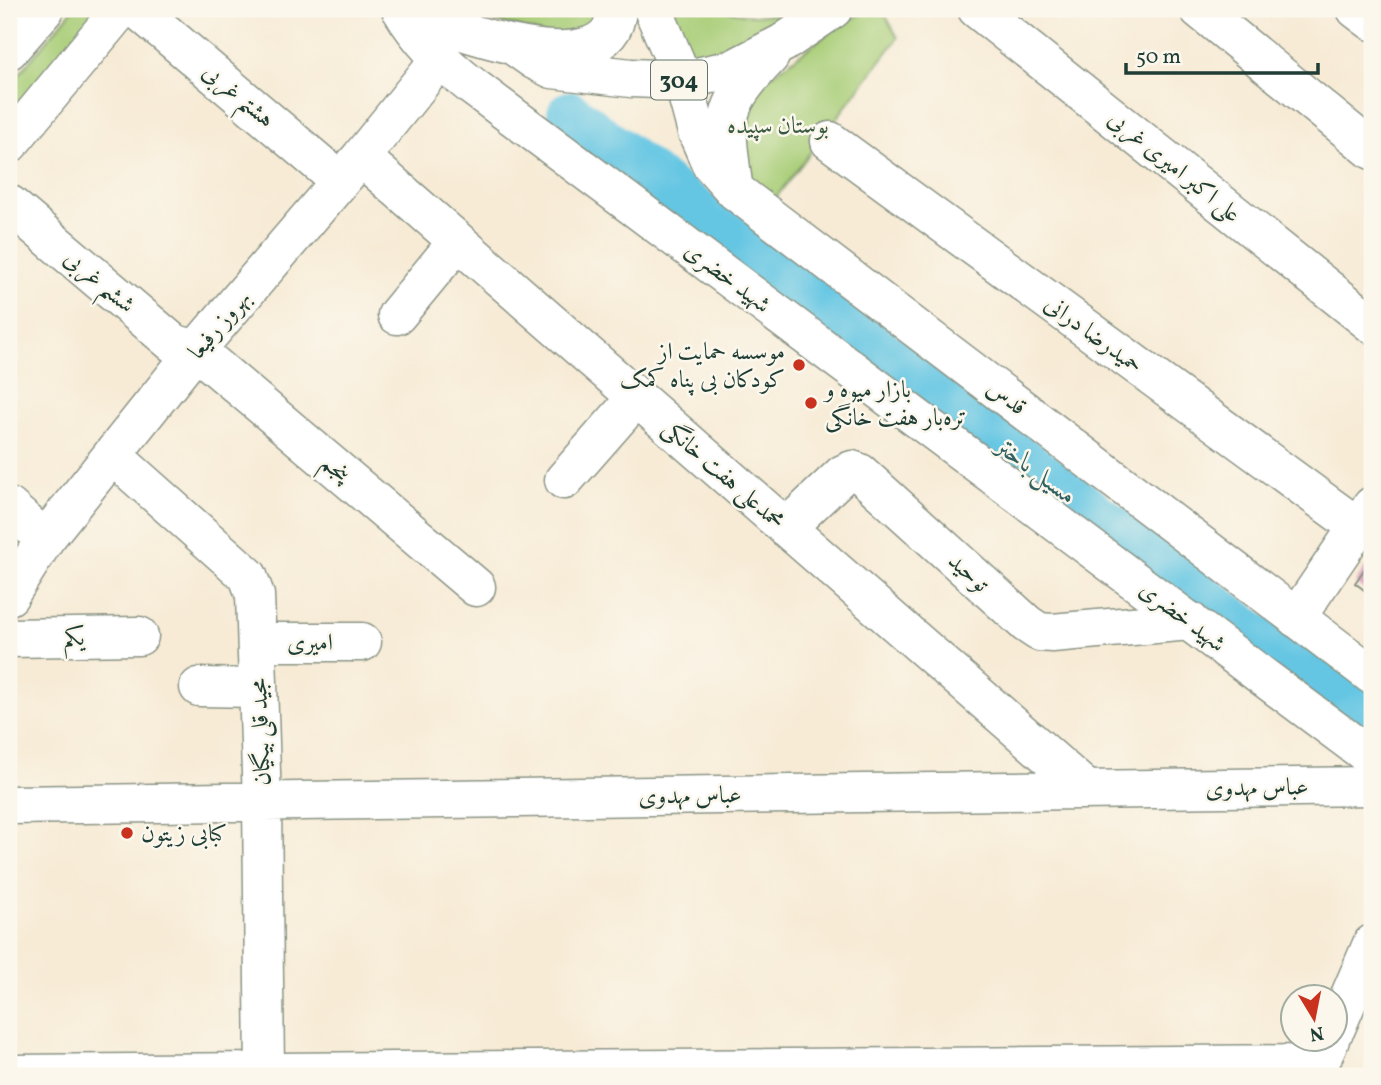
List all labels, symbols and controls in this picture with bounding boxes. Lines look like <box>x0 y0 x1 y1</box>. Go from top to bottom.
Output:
scale bar <box>1126 32 1318 76</box>
text: 50 m <box>1136 43 1181 72</box>
street label: هشتم غربی <box>191 56 281 141</box>
road number: 304 <box>651 60 707 100</box>
street label: علی اکبر امیری غربی <box>1100 103 1248 232</box>
park label: بوستان سپیده <box>727 110 829 144</box>
street label: شهید خضری <box>676 235 777 323</box>
street label: ششم غربی <box>53 243 142 326</box>
street label: بهروز رفیعا <box>181 283 260 368</box>
street label: حمیدرضا درانی <box>1037 288 1149 383</box>
place label: موسسه حمایت از کودکان بی پناه کمک <box>620 336 785 398</box>
marker: موسسه حمایت از کودکان بی پناه کمک <box>791 357 807 373</box>
street label: قدس <box>979 372 1033 425</box>
place label: بازار میوه و تره‌بار هفت خانگی <box>822 374 966 436</box>
marker: بازار میوه و تره‌بار هفت خانگی <box>803 395 819 411</box>
street label: محمدعلی هفت خانگی <box>654 413 791 538</box>
water label: مسیل باختر <box>986 428 1084 514</box>
street label: پنجم <box>311 447 358 495</box>
street label: توحید <box>939 546 996 602</box>
street label: شهید خضری <box>1131 574 1232 662</box>
street label: یکم <box>63 622 86 659</box>
street label: امیری <box>287 627 333 661</box>
street label: مجید قلی بیگیان <box>243 677 281 786</box>
street label: عباس مهدوی <box>1205 771 1309 807</box>
street label: عباس مهدوی <box>638 779 742 815</box>
place label: کبابی زیتون <box>141 818 227 852</box>
marker: کبابی زیتون <box>119 825 135 841</box>
north arrow <box>1280 984 1350 1054</box>
text: N <box>1307 1019 1326 1047</box>

